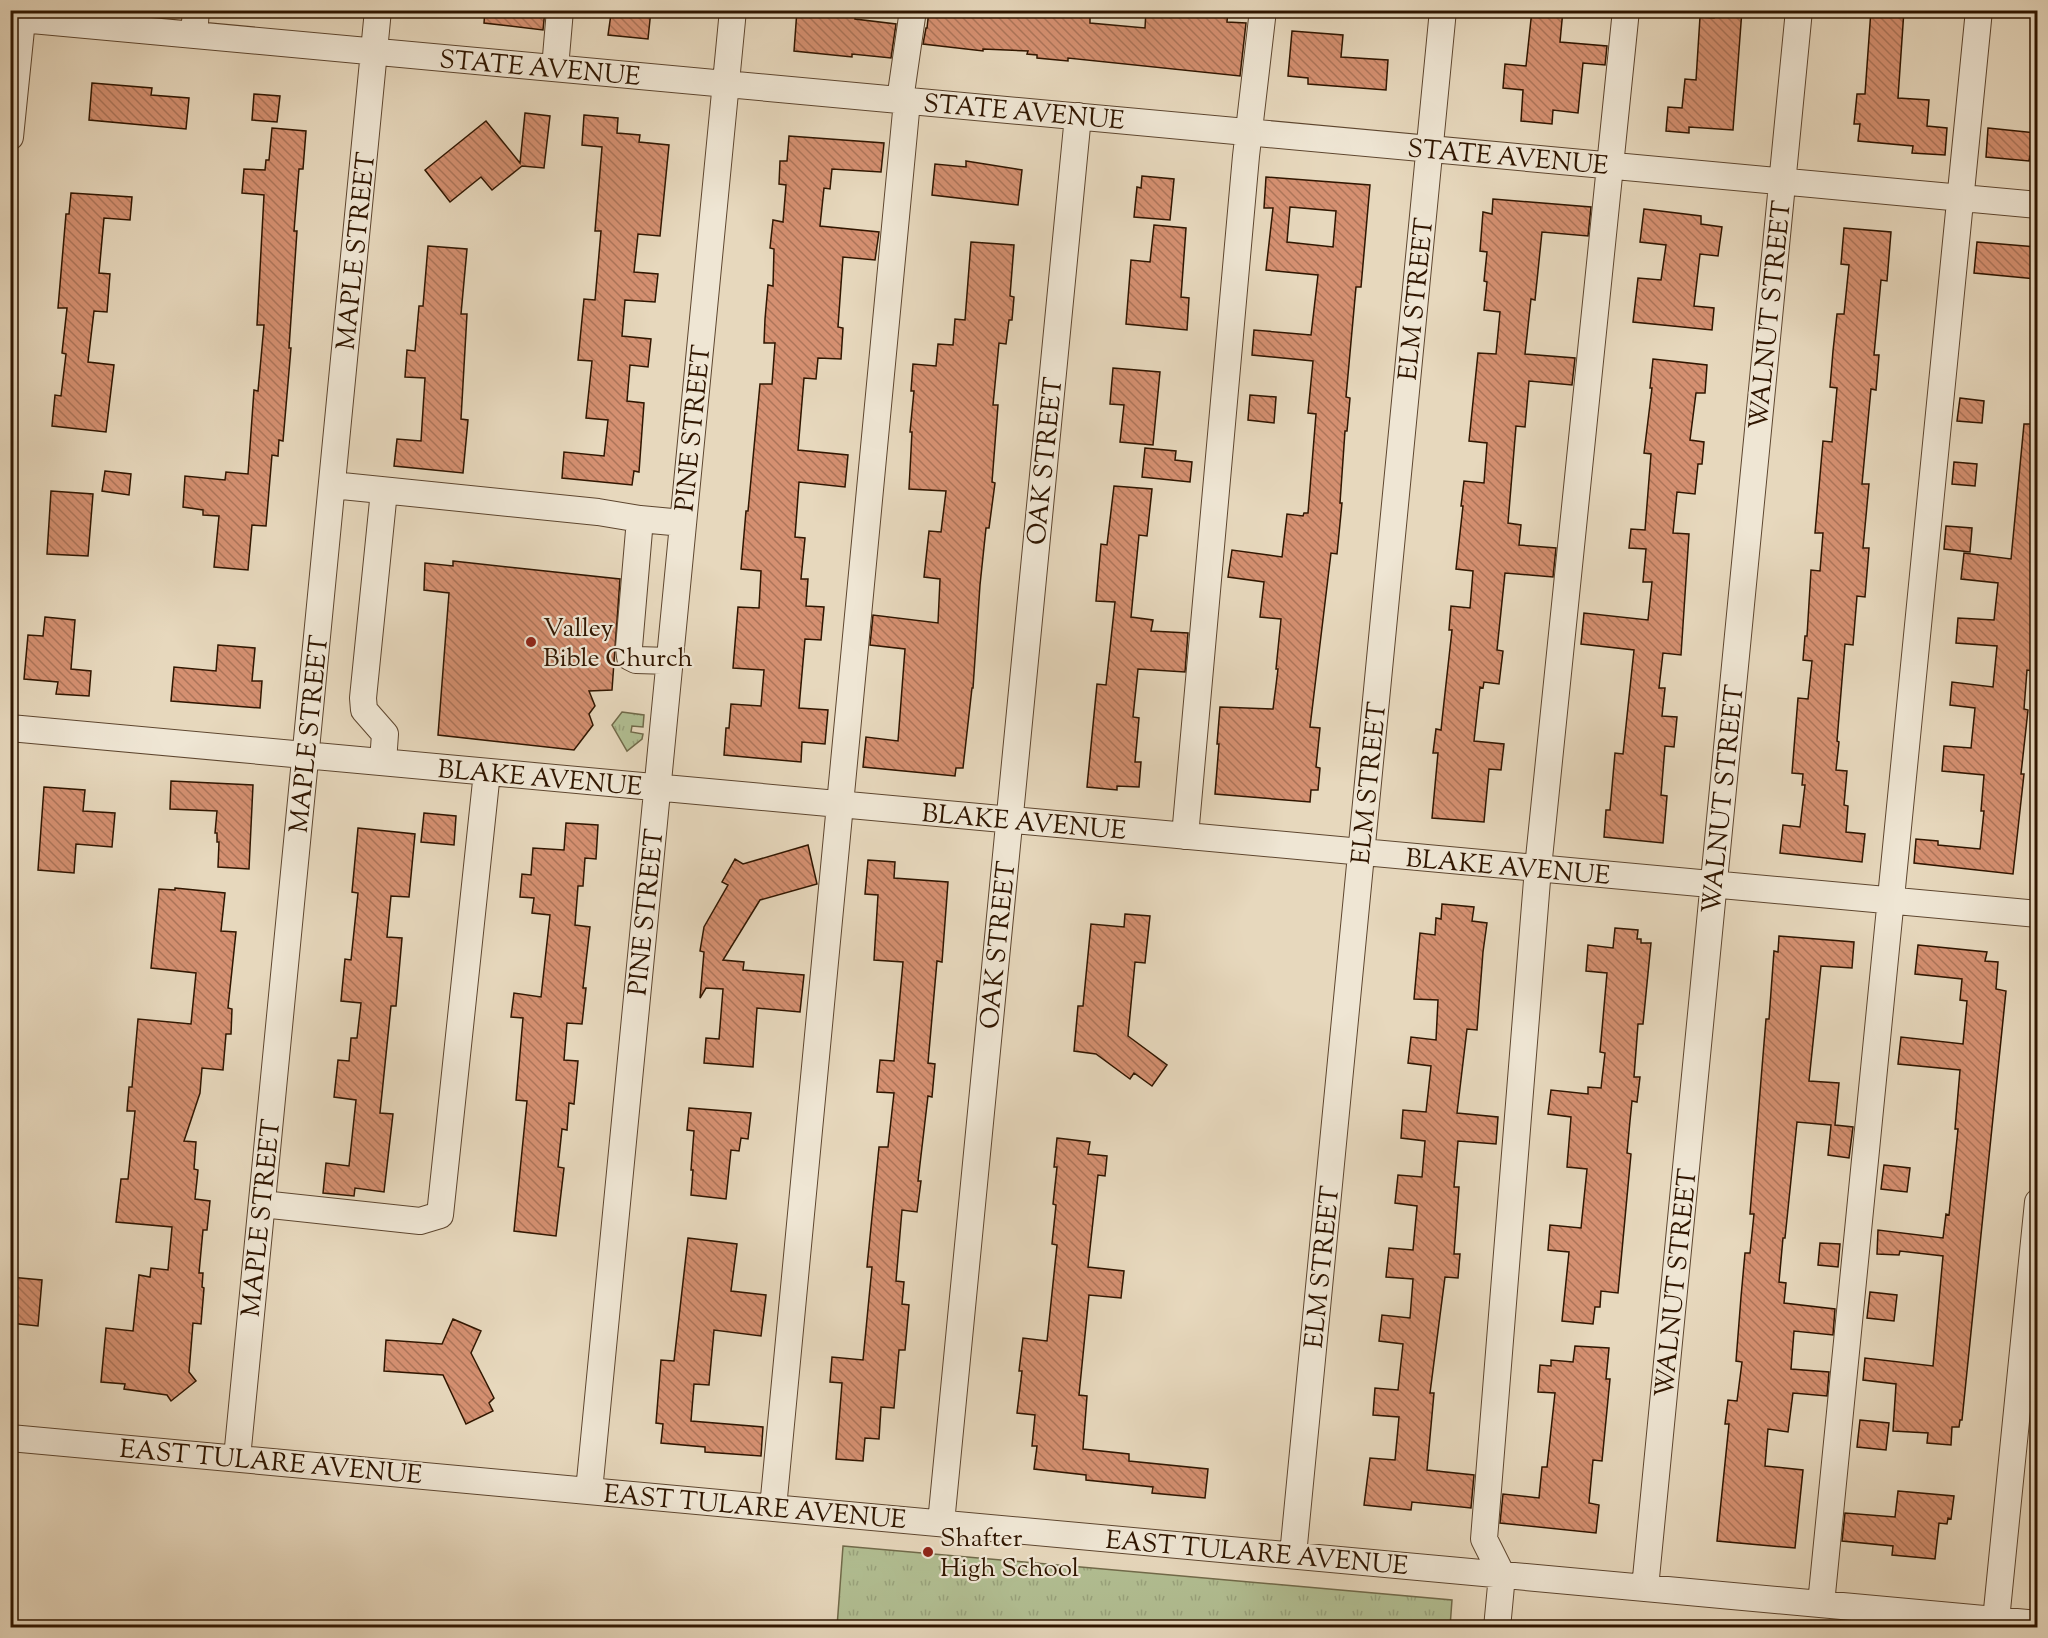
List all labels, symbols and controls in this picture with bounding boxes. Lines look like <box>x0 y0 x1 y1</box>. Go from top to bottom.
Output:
street label: STATE AVENUE <box>438 42 642 97</box>
street label: STATE AVENUE <box>922 86 1126 141</box>
street label: STATE AVENUE <box>1406 131 1610 186</box>
street label: MAPLE STREET <box>329 151 386 352</box>
street label: WALNUT STREET <box>1741 199 1802 432</box>
street label: ELM STREET <box>1391 216 1444 382</box>
street label: PINE STREET <box>667 343 722 513</box>
street label: OAK STREET <box>1019 376 1074 547</box>
place label: Valley Bible Church <box>543 611 693 678</box>
street label: MAPLE STREET <box>282 634 339 835</box>
marker: Valley Bible Church <box>524 635 538 649</box>
street label: WALNUT STREET <box>1694 683 1755 916</box>
street label: ELM STREET <box>1344 700 1397 866</box>
street label: BLAKE AVENUE <box>436 752 644 807</box>
street label: BLAKE AVENUE <box>920 796 1128 851</box>
street label: PINE STREET <box>620 827 675 997</box>
street label: BLAKE AVENUE <box>1404 841 1612 896</box>
street label: OAK STREET <box>972 860 1027 1031</box>
street label: MAPLE STREET <box>234 1118 291 1319</box>
street label: WALNUT STREET <box>1647 1167 1708 1400</box>
street label: ELM STREET <box>1297 1184 1350 1350</box>
street label: EAST TULARE AVENUE <box>118 1432 424 1495</box>
street label: EAST TULARE AVENUE <box>602 1477 908 1540</box>
place label: Shafter High School <box>940 1521 1079 1588</box>
street label: EAST TULARE AVENUE <box>1104 1523 1410 1586</box>
marker: Shafter High School <box>921 1545 935 1559</box>

